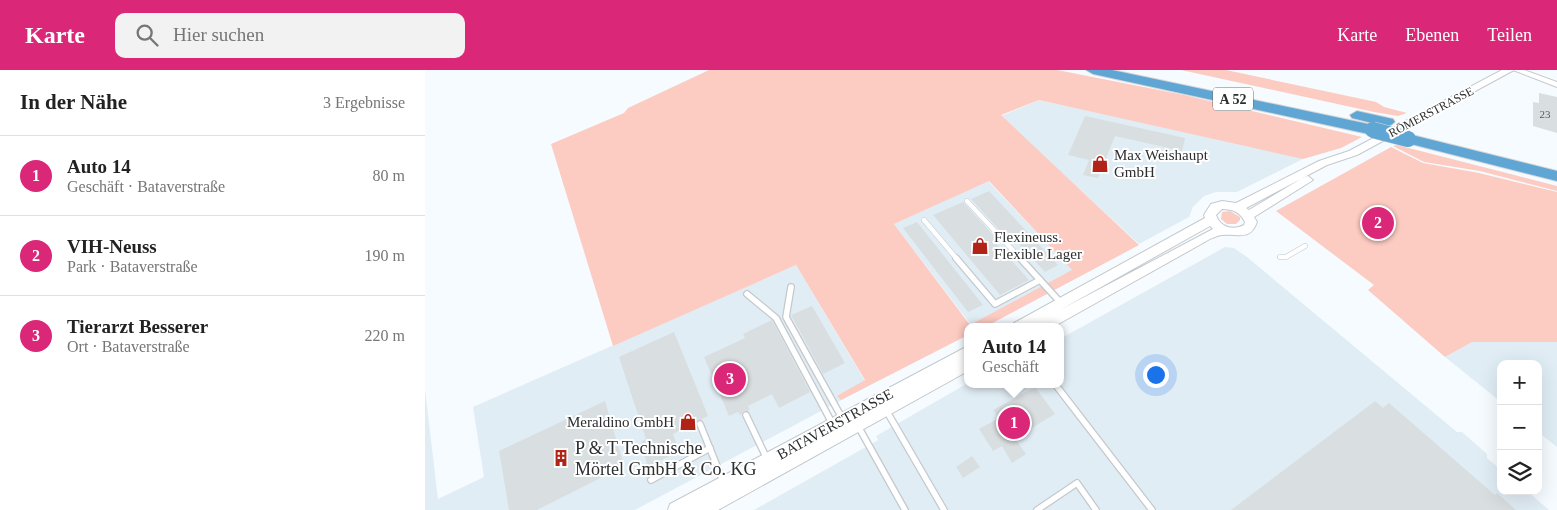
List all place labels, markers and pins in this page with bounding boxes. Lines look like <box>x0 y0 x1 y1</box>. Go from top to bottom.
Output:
place label: Max Weishaupt GmbH <box>1114 147 1209 180</box>
shop icon: Max Weishaupt GmbH <box>1090 154 1110 174</box>
pin: 2 <box>1362 204 1394 242</box>
place label: Flexineuss. Flexible Lager <box>994 229 1082 262</box>
shop icon: Flexineuss. Flexible Lager <box>970 236 990 256</box>
pin: 3 <box>714 360 746 398</box>
pin: 1 <box>998 404 1030 442</box>
shop icon: Meraldino GmbH <box>678 412 698 432</box>
place label: Meraldino GmbH <box>567 414 674 430</box>
place label: P & T Technische Mörtel GmbH & Co. KG <box>575 438 757 479</box>
building icon: P & T Technische Mörtel GmbH & Co. KG <box>551 448 571 468</box>

